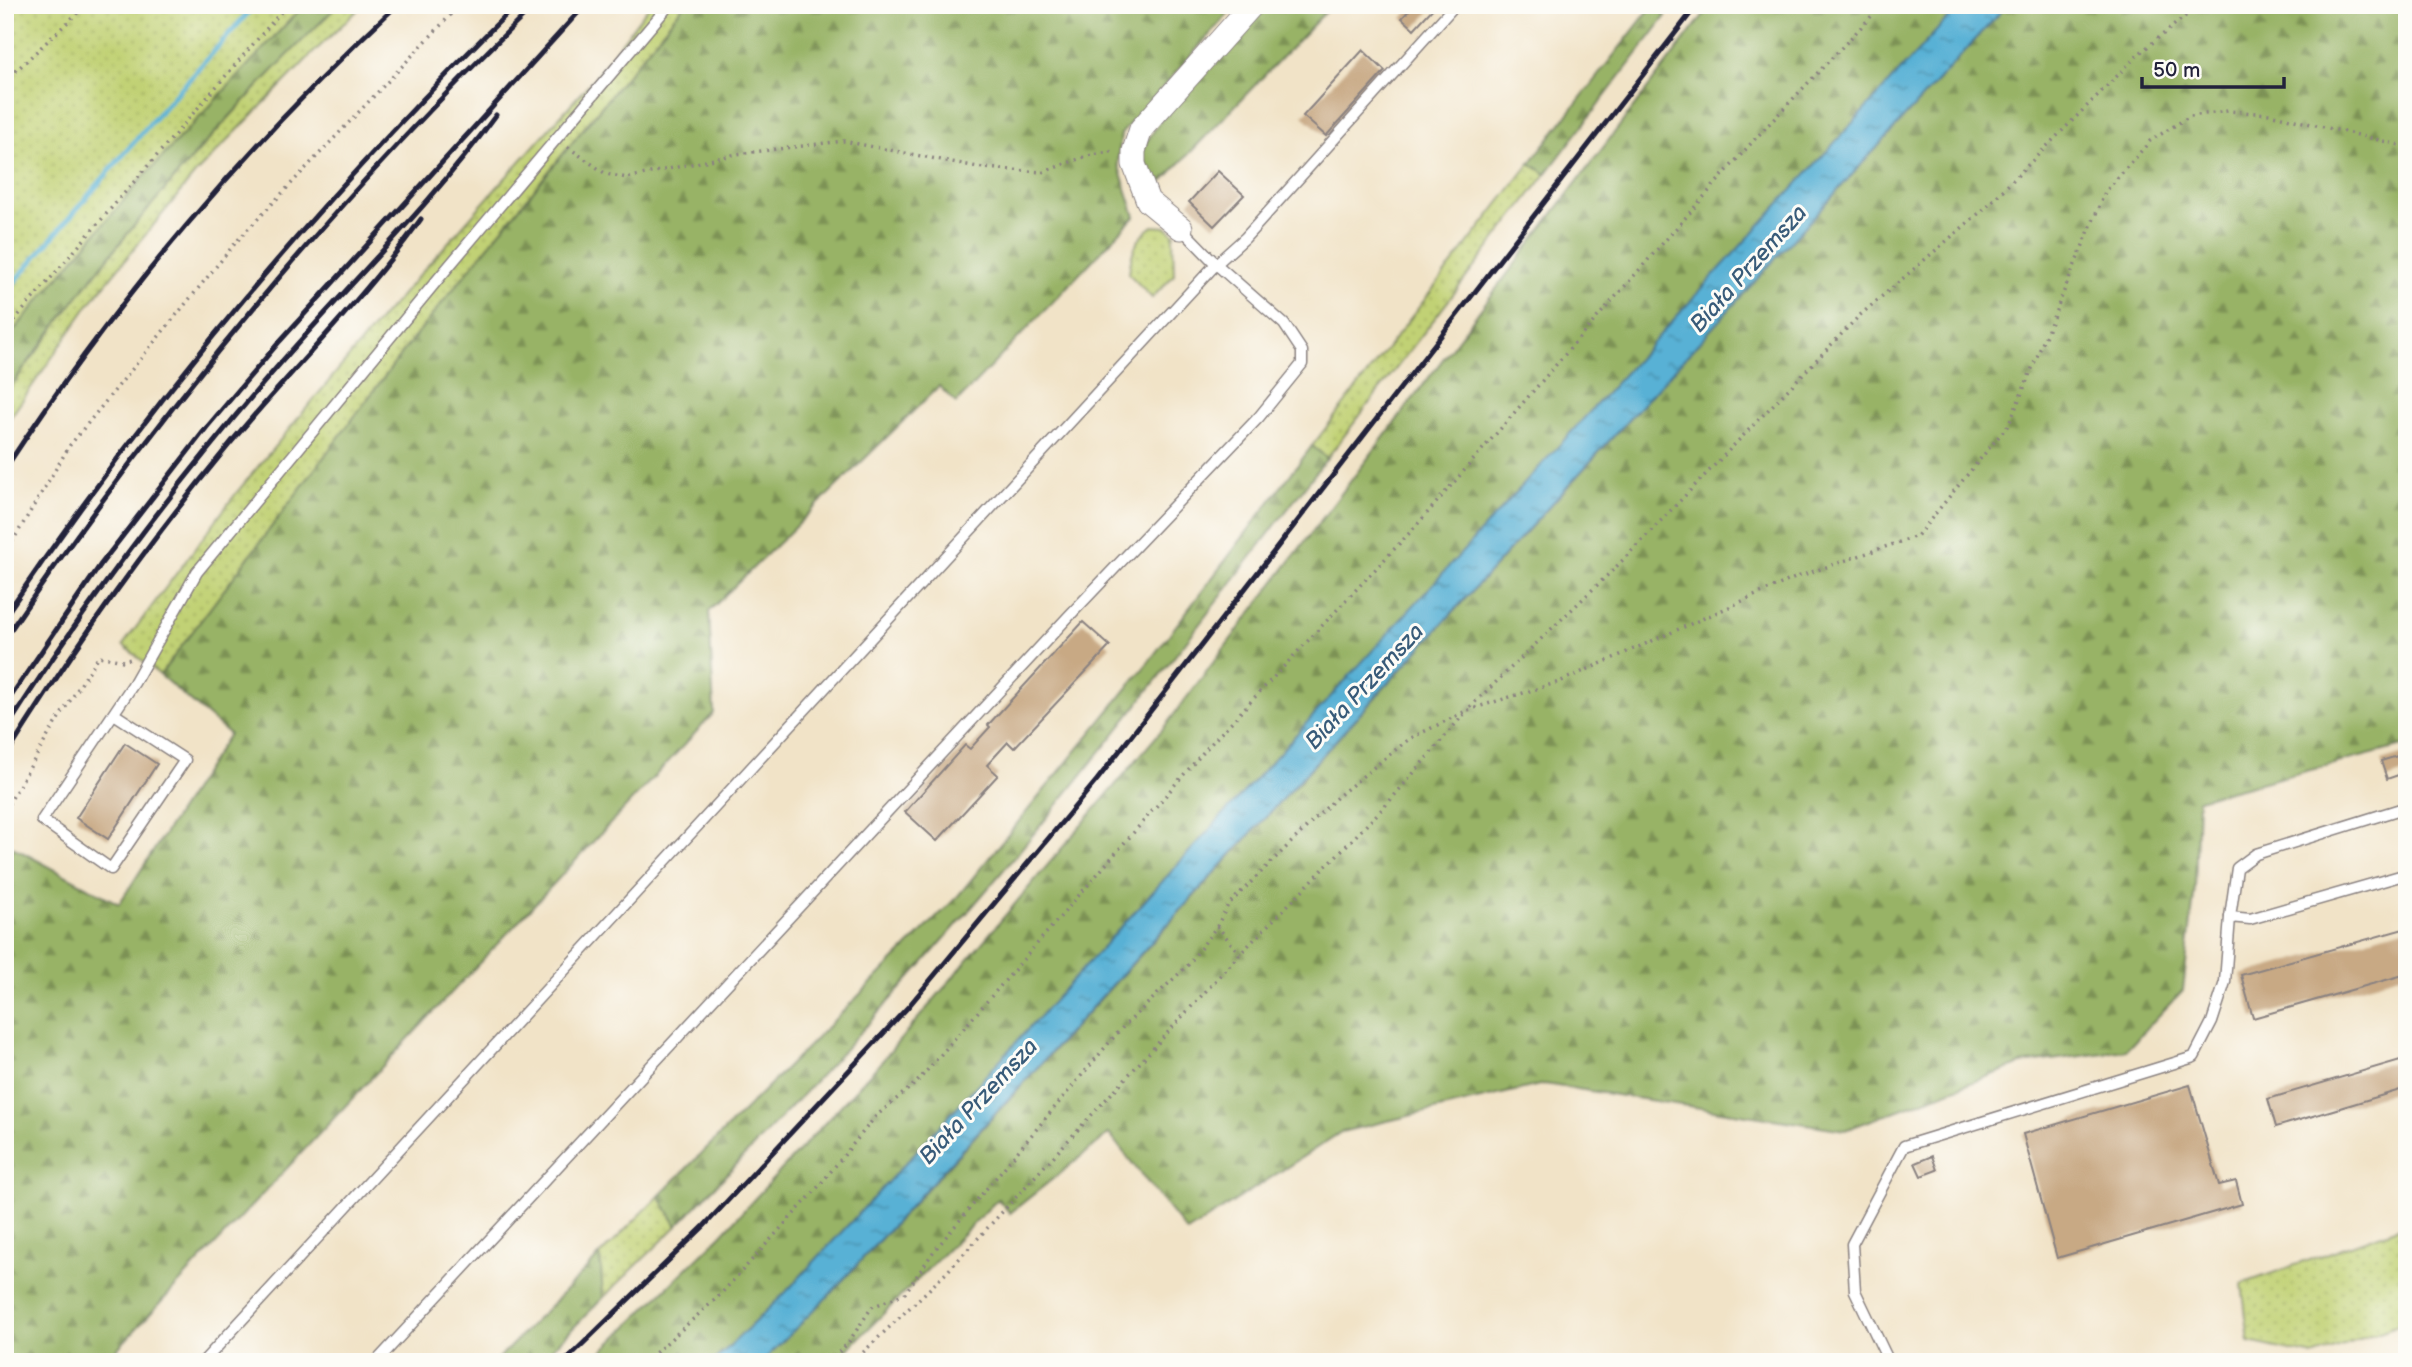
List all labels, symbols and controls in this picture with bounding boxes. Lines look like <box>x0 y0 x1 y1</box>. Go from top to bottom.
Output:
scale bar <box>2142 46 2284 90</box>
text: 50 m <box>2153 58 2200 83</box>
water label: Biała Przemsza <box>1684 199 1813 338</box>
water label: Biała Przemsza <box>1299 618 1430 755</box>
water label: Biała Przemsza <box>913 1033 1044 1170</box>

